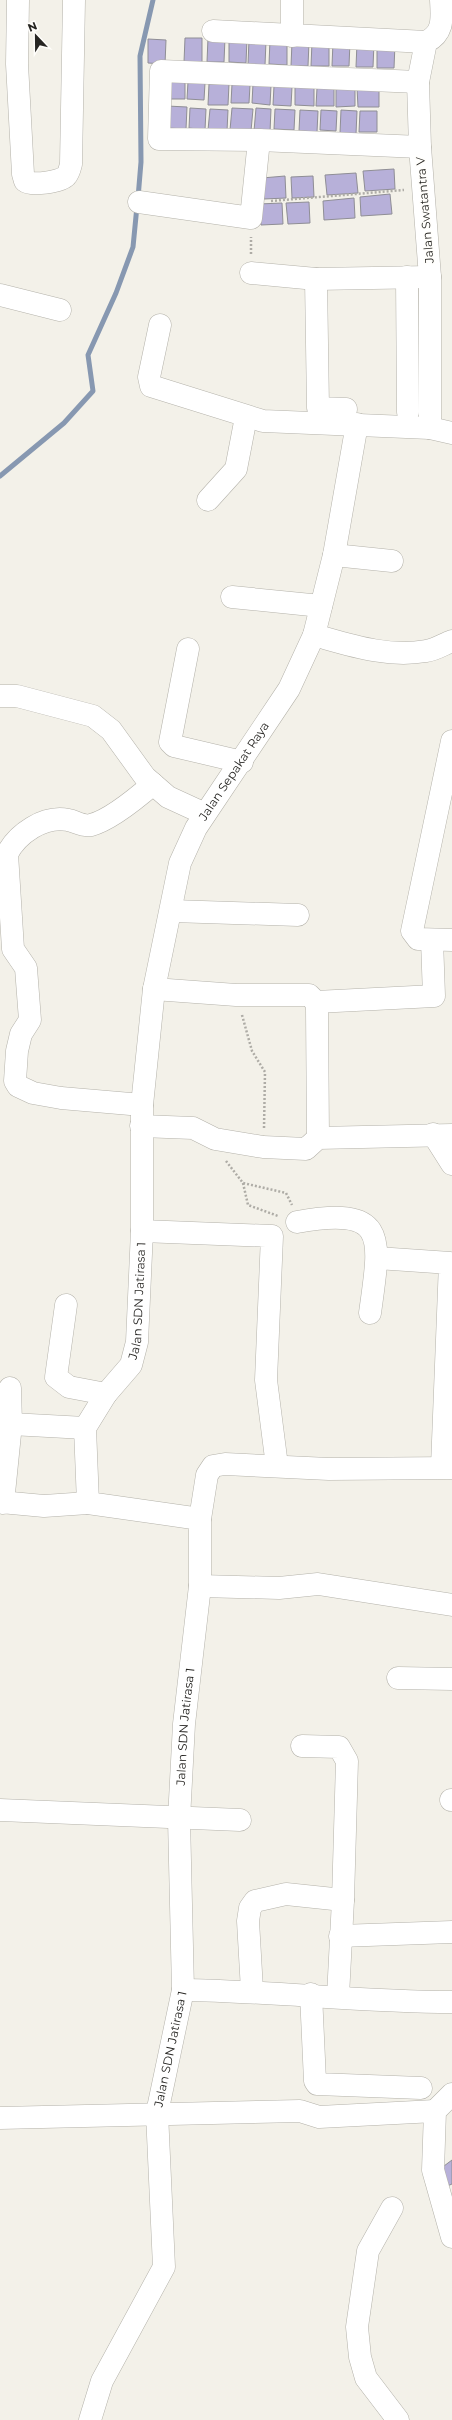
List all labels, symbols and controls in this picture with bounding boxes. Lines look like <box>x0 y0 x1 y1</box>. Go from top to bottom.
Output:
north arrow <box>16 16 56 56</box>
text: N <box>26 19 39 35</box>
street label: Jalan Swatantra V <box>412 156 437 265</box>
street label: Jalan Sepakat Raya <box>195 719 272 824</box>
street label: Jalan SDN Jatirasa 1 <box>125 1241 149 1362</box>
street label: Jalan SDN Jatirasa 1 <box>173 1667 197 1787</box>
street label: Jalan SDN Jatirasa 1 <box>150 1990 190 2109</box>

